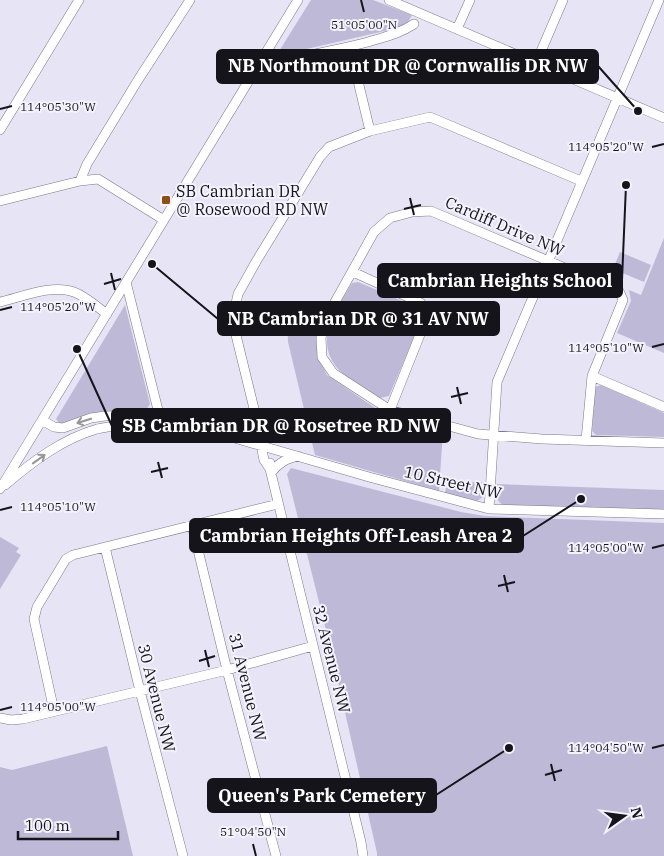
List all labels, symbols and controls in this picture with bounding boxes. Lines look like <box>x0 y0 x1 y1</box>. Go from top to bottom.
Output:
text: 51°05'00"N <box>331 17 397 32</box>
callout: NB Northmount DR @ Cornwallis DR NW <box>217 50 598 83</box>
text: NB Northmount DR @ Cornwallis DR NW <box>228 54 589 77</box>
text: 114°05'30"W <box>20 99 96 114</box>
text: 114°05'20"W <box>568 139 644 154</box>
place label: SB Cambrian DR @ Rosewood RD NW <box>176 181 329 219</box>
street label: Cardiff Drive NW <box>442 192 568 260</box>
marker: SB Cambrian DR @ Rosewood RD NW <box>160 194 172 206</box>
callout: Cambrian Heights School <box>378 264 622 297</box>
text: Cambrian Heights School <box>388 269 613 292</box>
text: 114°05'20"W <box>20 299 96 314</box>
callout: NB Cambrian DR @ 31 AV NW <box>218 302 499 335</box>
text: NB Cambrian DR @ 31 AV NW <box>227 307 489 330</box>
text: 114°05'10"W <box>568 340 644 355</box>
callout: SB Cambrian DR @ Rosetree RD NW <box>112 409 450 442</box>
text: SB Cambrian DR @ Rosetree RD NW <box>122 414 441 437</box>
one-way arrow <box>76 416 92 426</box>
one-way arrow <box>32 454 46 464</box>
street label: 10 Street NW <box>402 461 504 503</box>
text: 114°05'10"W <box>20 499 96 514</box>
callout: Cambrian Heights Off-Leash Area 2 <box>190 519 523 552</box>
text: Cambrian Heights Off-Leash Area 2 <box>200 524 512 547</box>
text: 114°05'00"W <box>568 540 644 555</box>
street label: 32 Avenue NW <box>309 603 355 716</box>
street label: 31 Avenue NW <box>225 631 271 744</box>
street label: 30 Avenue NW <box>134 642 180 755</box>
text: 114°05'00"W <box>20 699 96 714</box>
text: 114°04'50"W <box>568 740 644 755</box>
callout: Queen's Park Cemetery <box>208 779 436 812</box>
text: Queen's Park Cemetery <box>218 784 427 807</box>
north arrow <box>599 791 649 841</box>
text: N <box>627 805 647 820</box>
scale bar <box>18 808 118 840</box>
text: 100 m <box>25 816 70 835</box>
text: 51°04'50"N <box>220 824 286 839</box>

